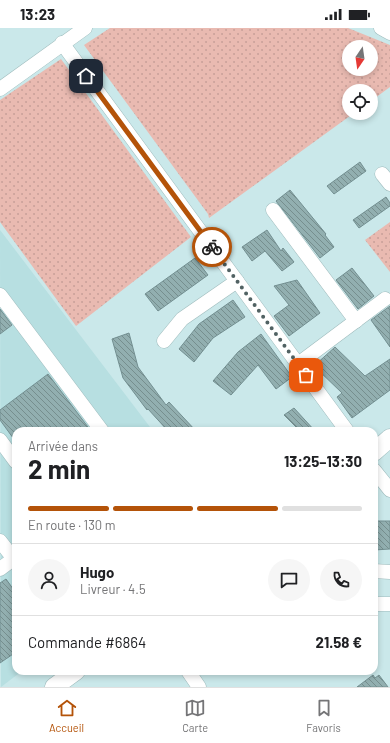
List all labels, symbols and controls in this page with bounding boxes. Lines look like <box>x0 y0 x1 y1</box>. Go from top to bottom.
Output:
text: 13:23 <box>20 5 55 23</box>
north arrow <box>342 40 378 76</box>
map controls <box>342 40 378 120</box>
pin <box>69 59 103 93</box>
icon: home <box>75 65 97 87</box>
button: locate <box>342 84 378 120</box>
courier <box>192 227 232 267</box>
icon: bike <box>201 236 223 258</box>
pin <box>289 358 323 392</box>
icon: bag <box>295 364 317 386</box>
text: Arrivée dans <box>28 438 98 454</box>
text: 13:25–13:30 <box>284 452 362 470</box>
text: 2 min <box>28 453 90 484</box>
text: En route · 130 m <box>28 517 116 533</box>
button: person <box>28 559 70 601</box>
button: chat <box>268 559 310 601</box>
button: phone <box>320 559 362 601</box>
text: Hugo <box>80 563 114 581</box>
text: Livreur · 4.5 <box>80 581 146 597</box>
text: Commande #6864 <box>28 633 146 651</box>
text: 21.58 € <box>316 633 362 651</box>
tab: Accueil <box>49 697 84 734</box>
tab: Carte <box>182 697 208 734</box>
tab: Favoris <box>306 697 341 734</box>

